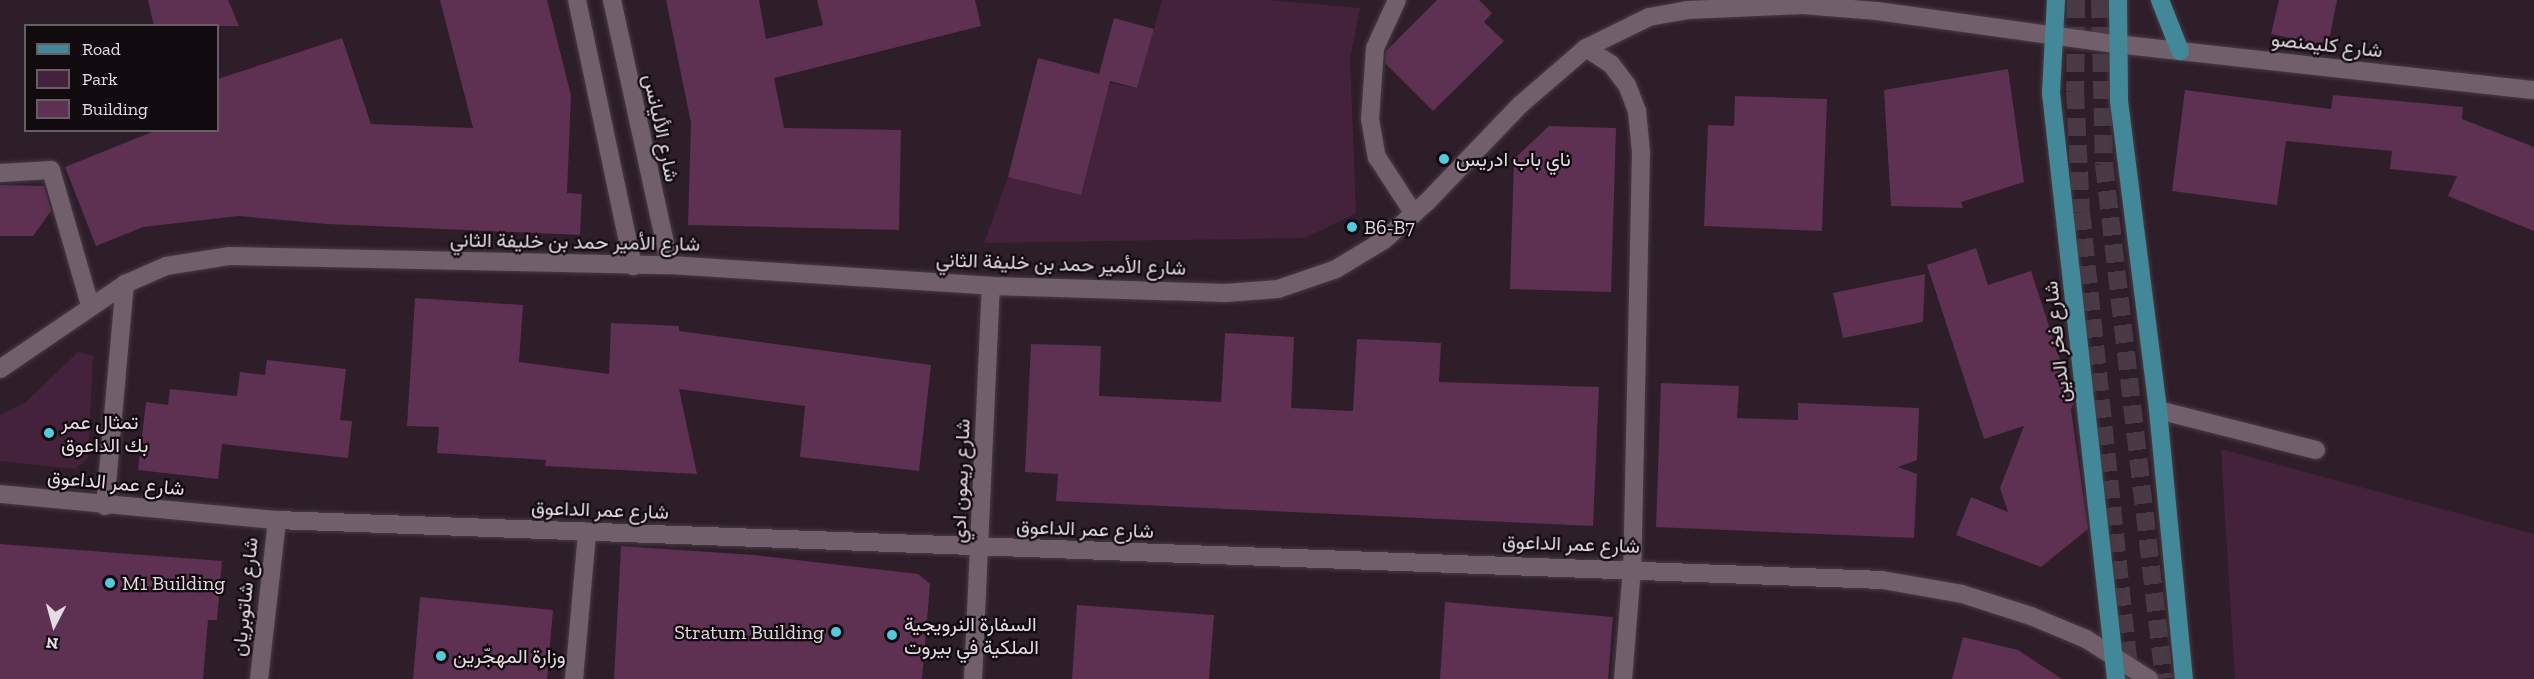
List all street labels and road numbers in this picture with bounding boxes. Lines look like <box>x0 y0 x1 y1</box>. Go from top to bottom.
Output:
street label: شارع كليمنصو <box>2270 27 2384 63</box>
street label: شارع الأليانس <box>638 72 684 184</box>
street label: شارع الأمير حمد بن خليفة الثاني <box>450 228 700 256</box>
street label: شارع الأمير حمد بن خليفة الثاني <box>935 248 1187 280</box>
street label: شارع فخر الدين <box>2039 280 2075 404</box>
street label: شارع ريمون ادي <box>947 418 975 544</box>
street label: شارع عمر الداعوق <box>46 465 186 501</box>
street label: شارع عمر الداعوق <box>531 496 669 524</box>
street label: شارع عمر الداعوق <box>1016 515 1154 543</box>
street label: شارع عمر الداعوق <box>1502 530 1640 558</box>
street label: شارع شاتوبريان <box>227 536 263 658</box>

